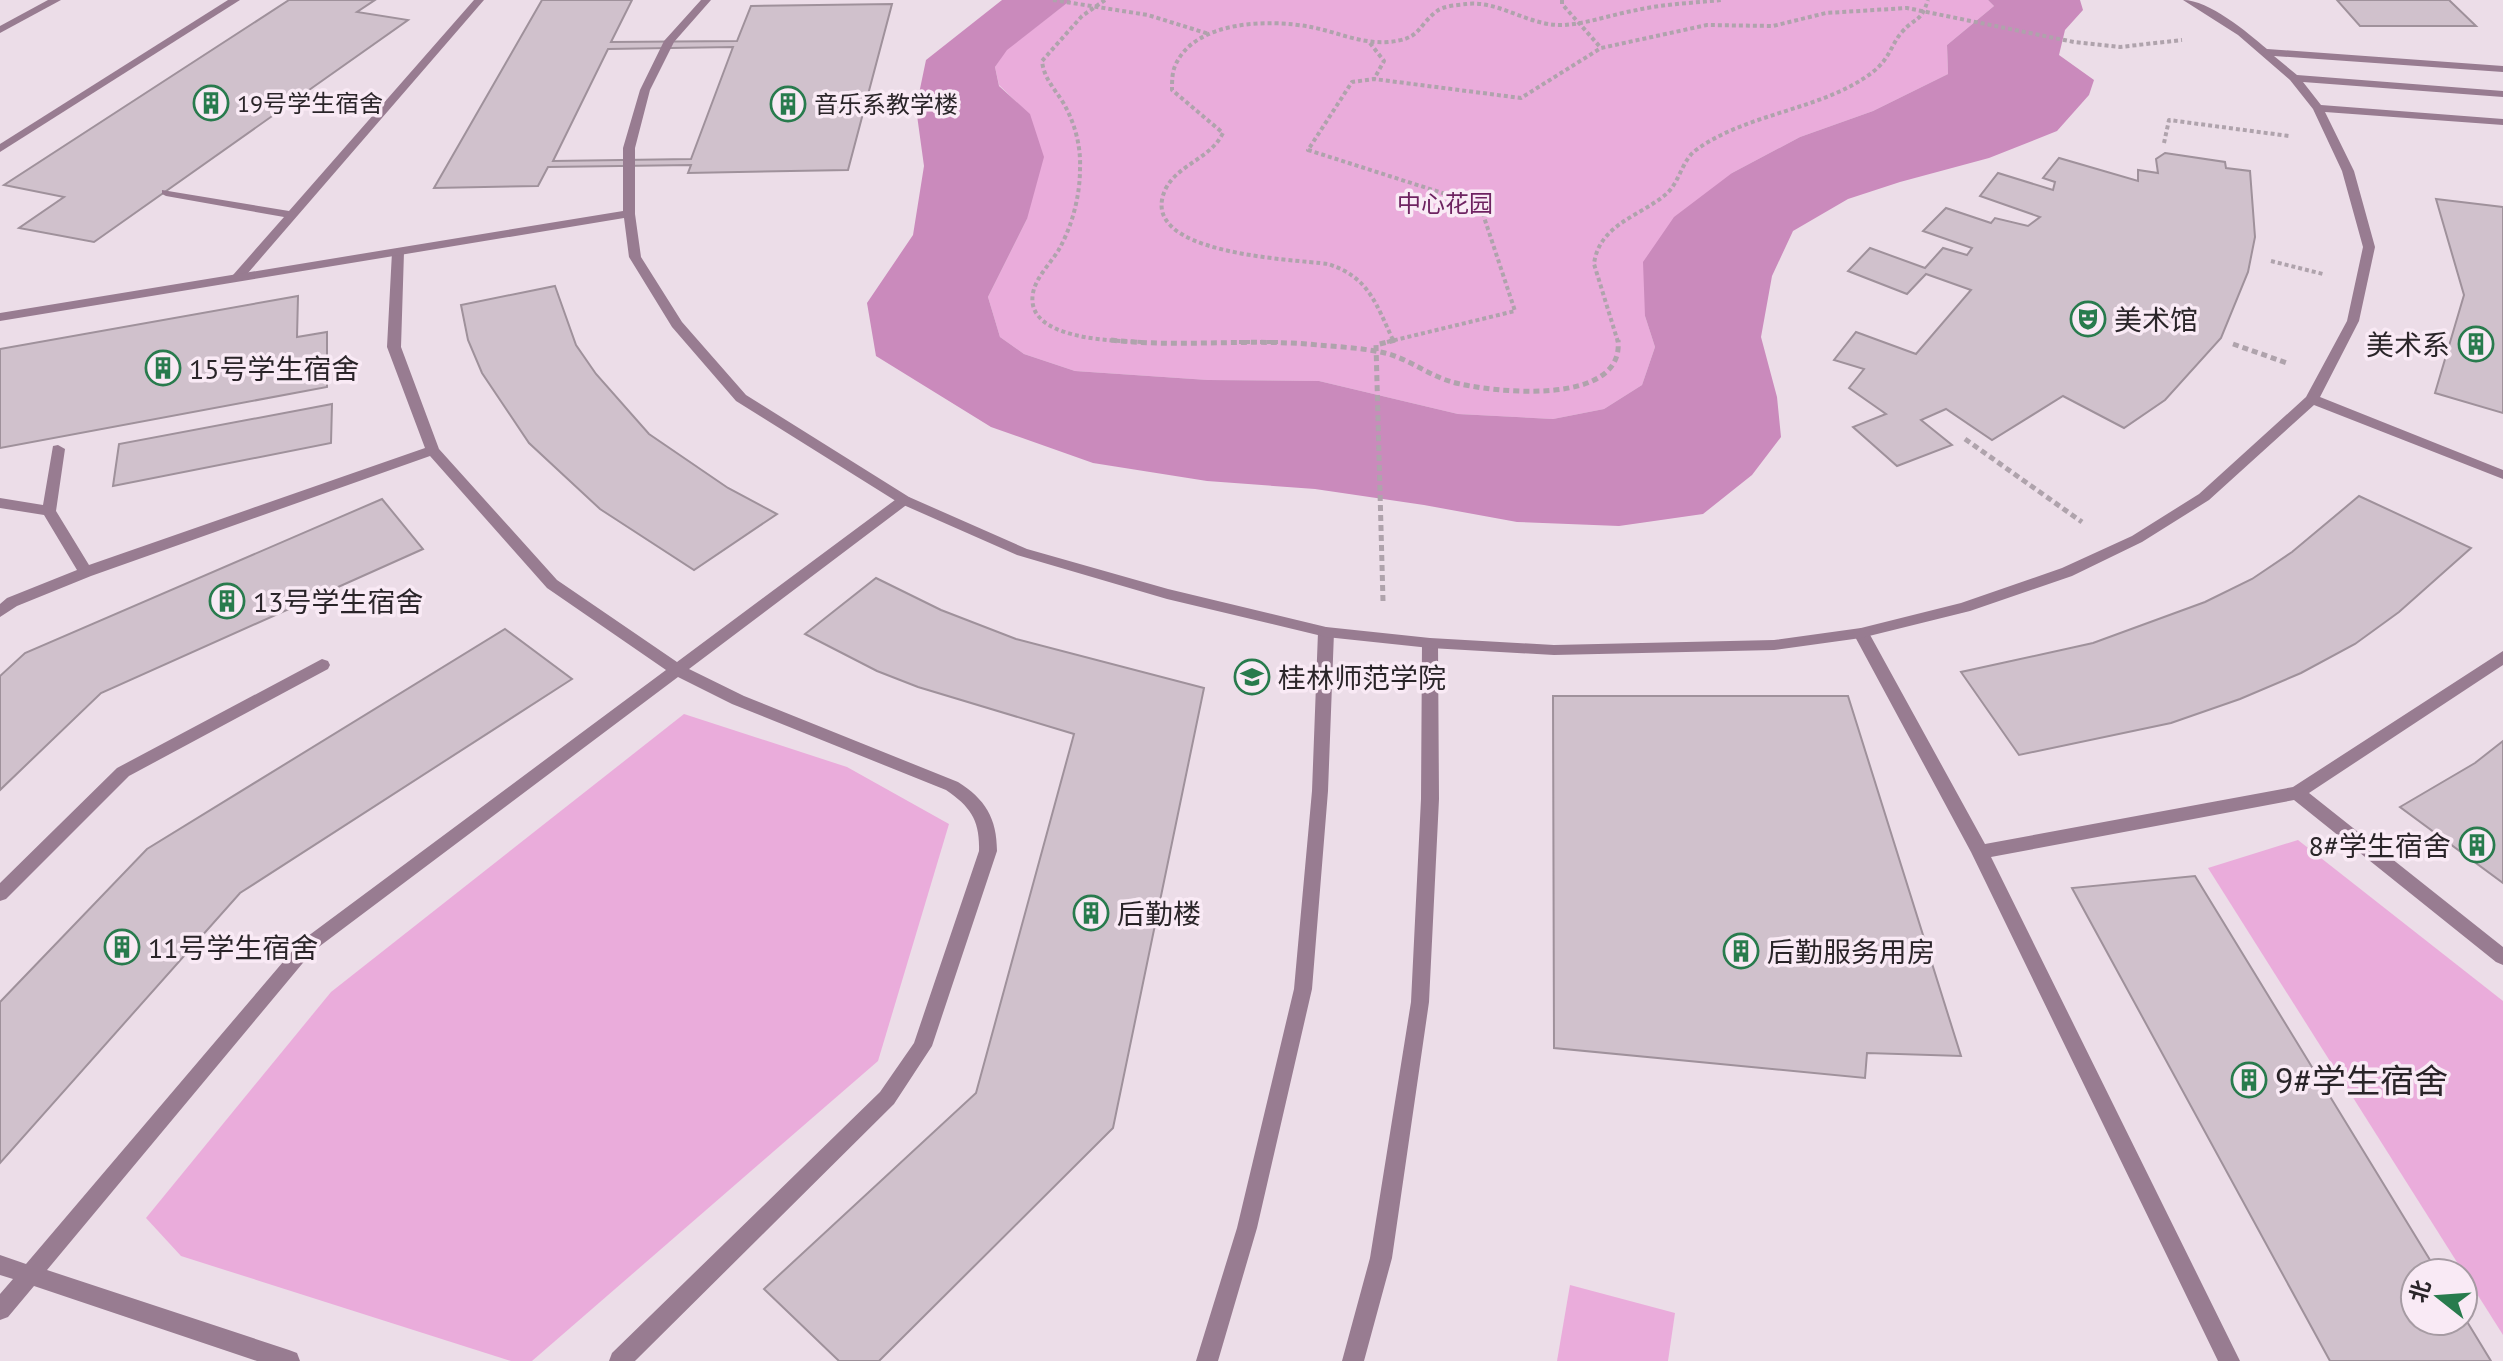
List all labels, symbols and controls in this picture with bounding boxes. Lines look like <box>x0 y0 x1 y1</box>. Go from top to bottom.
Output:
building icon: 19号学生宿舍 <box>192 84 230 122</box>
building icon: 音乐系教学楼 <box>769 85 807 123</box>
place label: 19号学生宿舍 <box>237 88 383 119</box>
place label: 音乐系教学楼 <box>814 89 958 120</box>
park label: 中心花园 <box>1397 188 1493 219</box>
theatre icon: 美术馆 <box>2069 300 2107 338</box>
place label: 美术馆 <box>2114 301 2198 338</box>
building icon: 美术系 <box>2457 325 2495 363</box>
place label: 美术系 <box>2366 326 2450 363</box>
building icon: 15号学生宿舍 <box>144 349 182 387</box>
place label: 15号学生宿舍 <box>189 350 360 387</box>
building icon: 13号学生宿舍 <box>208 582 246 620</box>
place label: 13号学生宿舍 <box>253 583 424 620</box>
school or university icon: 桂林师范学院 <box>1233 658 1271 696</box>
place label: 桂林师范学院 <box>1278 659 1446 696</box>
building icon: 8#学生宿舍 <box>2458 826 2496 864</box>
place label: 8#学生宿舍 <box>2308 827 2451 864</box>
building icon: 后勤楼 <box>1072 894 1110 932</box>
place label: 后勤楼 <box>1117 895 1201 932</box>
building icon: 11号学生宿舍 <box>103 928 141 966</box>
place label: 11号学生宿舍 <box>148 929 319 966</box>
building icon: 后勤服务用房 <box>1722 932 1760 970</box>
place label: 后勤服务用房 <box>1767 933 1935 970</box>
place label: 9#学生宿舍 <box>2275 1058 2448 1102</box>
building icon: 9#学生宿舍 <box>2230 1061 2268 1099</box>
north arrow <box>2399 1257 2479 1337</box>
text: 北 <box>2403 1277 2436 1306</box>

